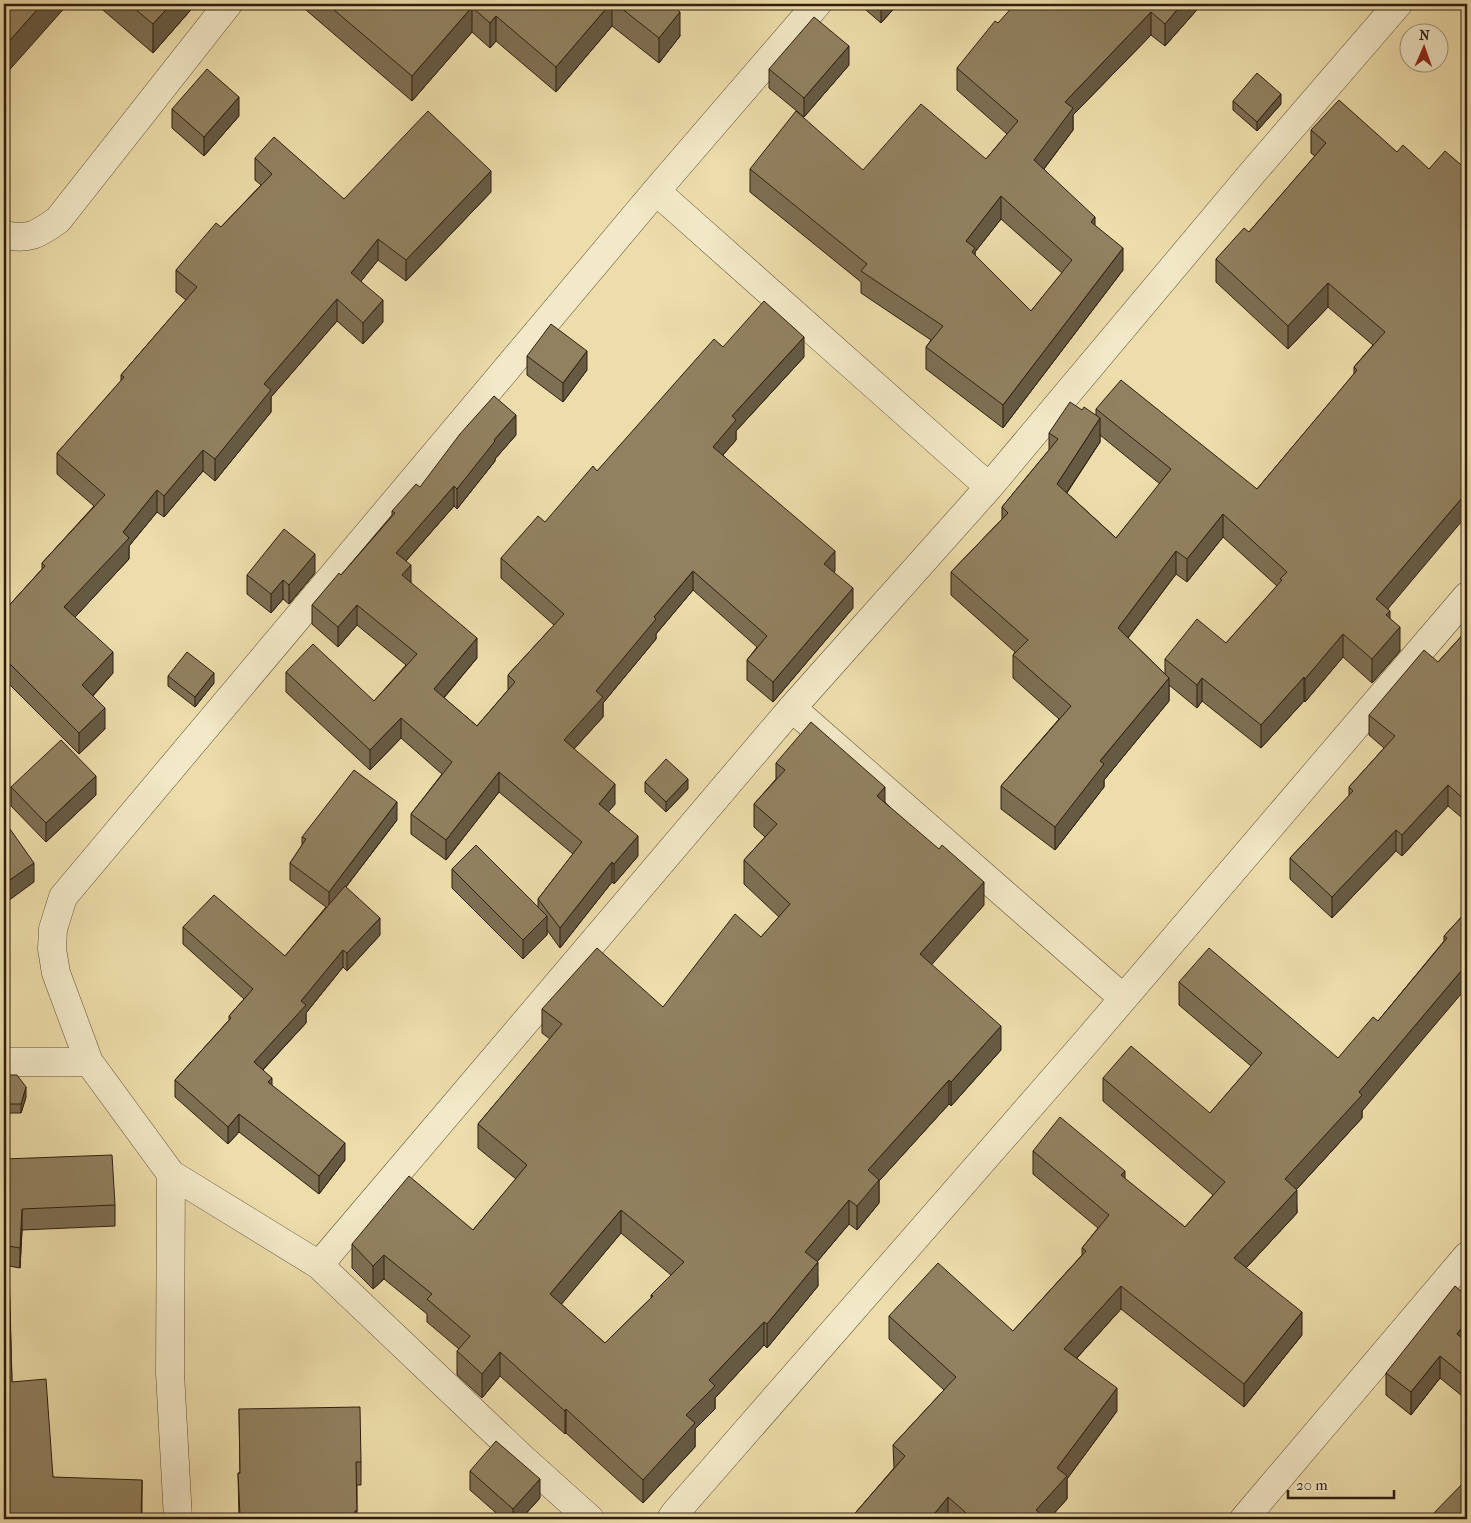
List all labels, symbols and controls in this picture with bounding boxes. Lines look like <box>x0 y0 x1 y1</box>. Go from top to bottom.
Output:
north arrow <box>1398 22 1448 72</box>
text: N <box>1419 27 1430 44</box>
scale bar <box>1288 1468 1395 1500</box>
text: 20 m <box>1296 1476 1328 1494</box>

